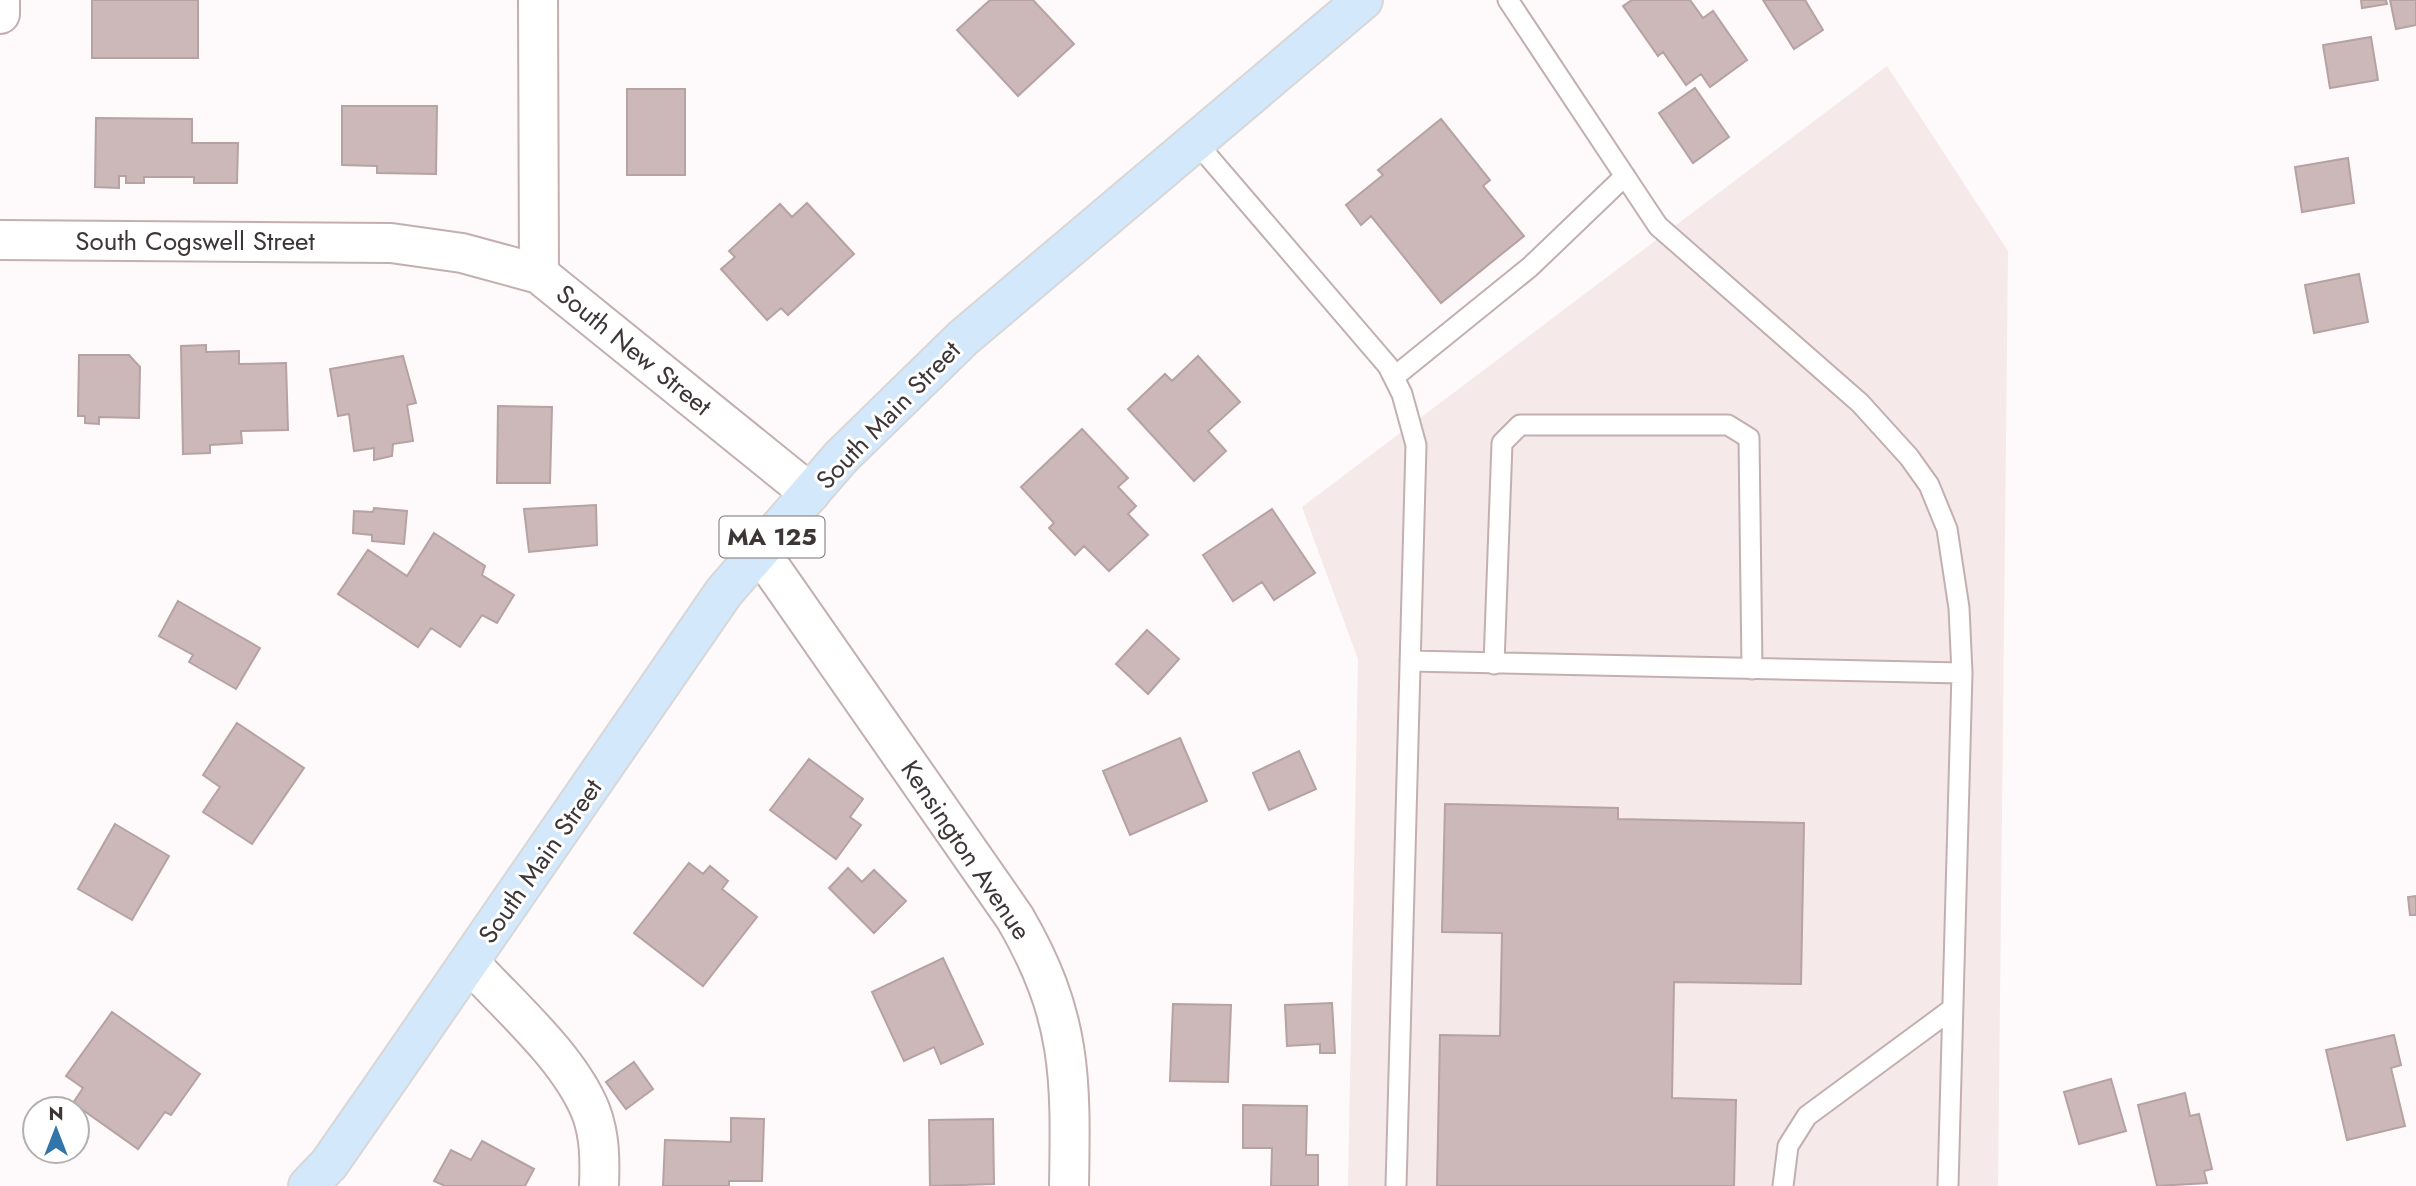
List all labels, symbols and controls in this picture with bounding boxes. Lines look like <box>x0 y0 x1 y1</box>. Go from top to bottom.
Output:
street label: South Cogswell Street <box>75 222 315 260</box>
street label: South New Street <box>548 275 721 425</box>
street label: South Main Street <box>807 332 969 498</box>
road number: MA 125 <box>720 516 824 558</box>
street label: Kensington Avenue <box>892 753 1040 947</box>
street label: South Main Street <box>469 770 612 951</box>
north arrow <box>21 1095 91 1165</box>
text: N <box>48 1100 64 1127</box>

